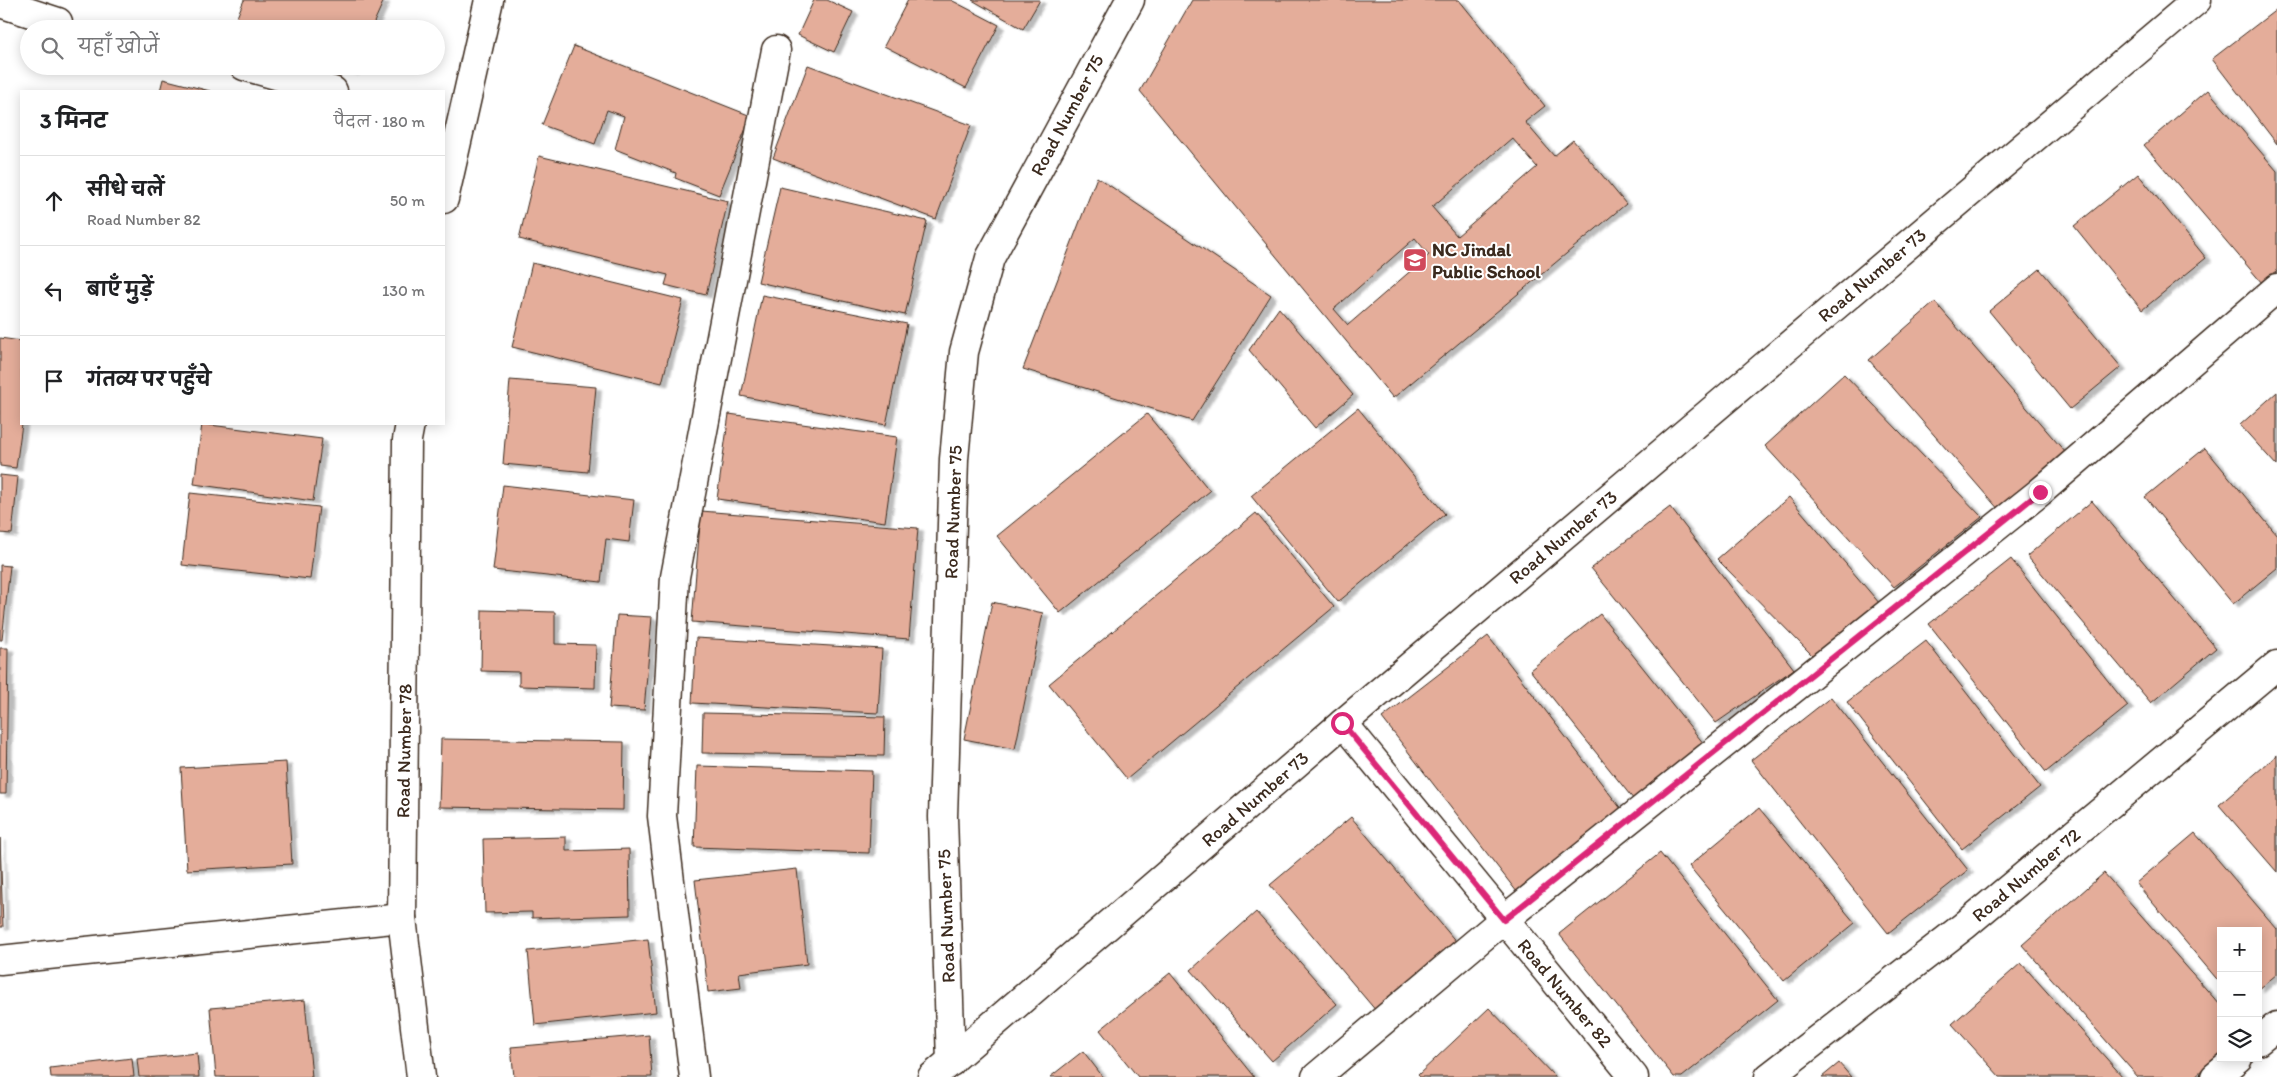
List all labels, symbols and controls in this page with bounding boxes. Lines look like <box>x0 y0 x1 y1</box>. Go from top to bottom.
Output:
search box <box>20 20 445 75</box>
icon: search <box>38 34 66 62</box>
text: यहाँ खोजें <box>78 35 159 58</box>
street label: Road Number 75 <box>1025 50 1109 180</box>
text: 3 मिनट <box>40 108 107 133</box>
text: पैदल · 180 m <box>334 112 425 131</box>
text: सीधे चलें <box>87 178 164 201</box>
icon: ahead <box>40 187 68 215</box>
text: 50 m <box>390 191 425 210</box>
text: Road Number 82 <box>87 210 201 229</box>
street label: Road Number 73 <box>1813 223 1931 327</box>
place label: NC Jindal Public School <box>1432 238 1541 283</box>
school or university icon: NC Jindal Public School <box>1402 247 1428 273</box>
icon: left <box>40 277 68 305</box>
text: बाएँ मुड़ें <box>87 278 153 301</box>
text: 130 m <box>382 281 425 300</box>
icon: arrive <box>40 367 68 395</box>
text: गंतव्य पर पहुँचे <box>87 368 211 391</box>
street label: Road Number 75 <box>939 445 967 579</box>
route end <box>2029 481 2052 504</box>
street label: Road Number 73 <box>1504 485 1622 589</box>
street label: Road Number 78 <box>391 684 417 818</box>
route start <box>1331 712 1354 735</box>
street label: Road Number 73 <box>1197 746 1313 852</box>
street label: Road Number 72 <box>1967 823 2085 927</box>
street label: Road Number 75 <box>932 849 960 983</box>
map controls <box>2217 927 2262 1062</box>
button: + <box>2217 927 2262 972</box>
street label: Road Number 82 <box>1513 934 1617 1052</box>
button: − <box>2217 972 2262 1017</box>
button: layers <box>2217 1017 2262 1062</box>

